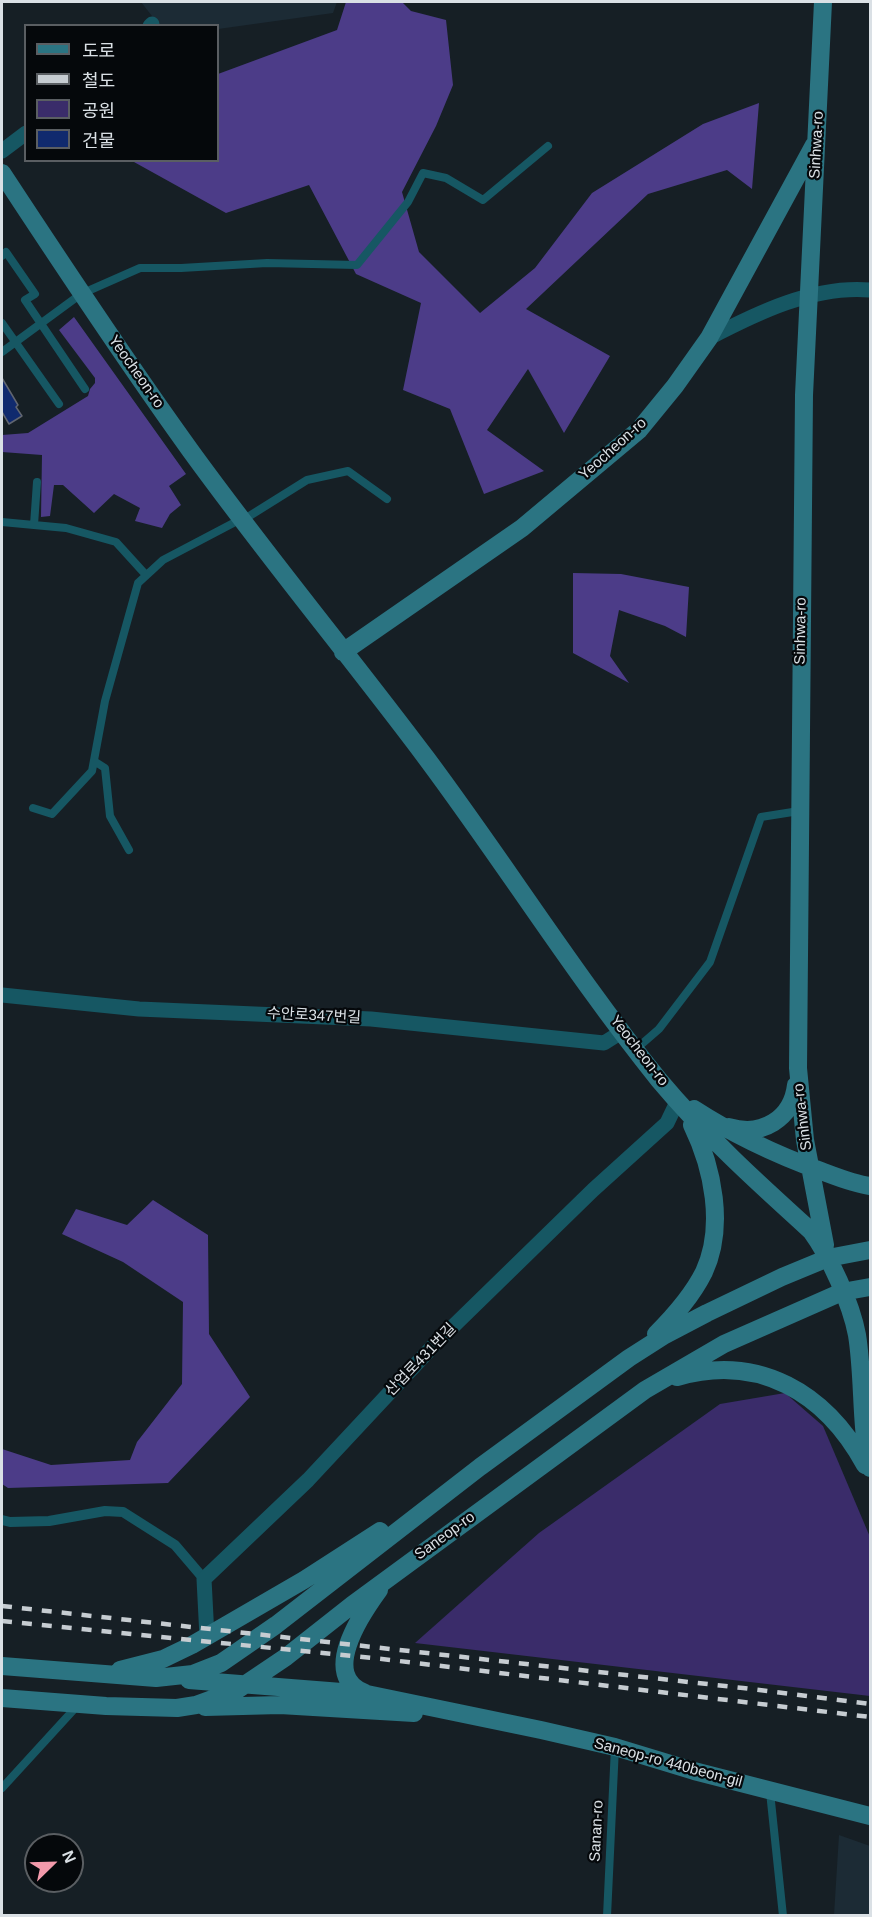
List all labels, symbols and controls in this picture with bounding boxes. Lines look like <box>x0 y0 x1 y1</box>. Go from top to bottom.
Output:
legend <box>24 24 219 162</box>
text: 도로 <box>82 41 115 61</box>
text: 철도 <box>82 71 115 91</box>
text: 공원 <box>82 101 115 121</box>
street label: Sinhwa-ro <box>806 111 828 179</box>
text: 건물 <box>82 131 115 151</box>
street label: Yeocheon-ro <box>104 332 168 412</box>
street label: Yeocheon-ro <box>576 414 650 484</box>
street label: Sinhwa-ro <box>791 597 811 665</box>
street label: 수안로347번길 <box>267 1005 361 1027</box>
street label: Yeocheon-ro <box>606 1012 672 1090</box>
street label: Sinhwa-ro <box>790 1082 816 1152</box>
street label: 산업로431번길 <box>382 1320 460 1400</box>
street label: Saneop-ro <box>411 1508 479 1564</box>
street label: Saneop-ro 440beon-gil <box>592 1735 744 1791</box>
street label: Sanan-ro <box>586 1800 608 1862</box>
north arrow <box>24 1833 84 1893</box>
text: N <box>59 1848 79 1865</box>

